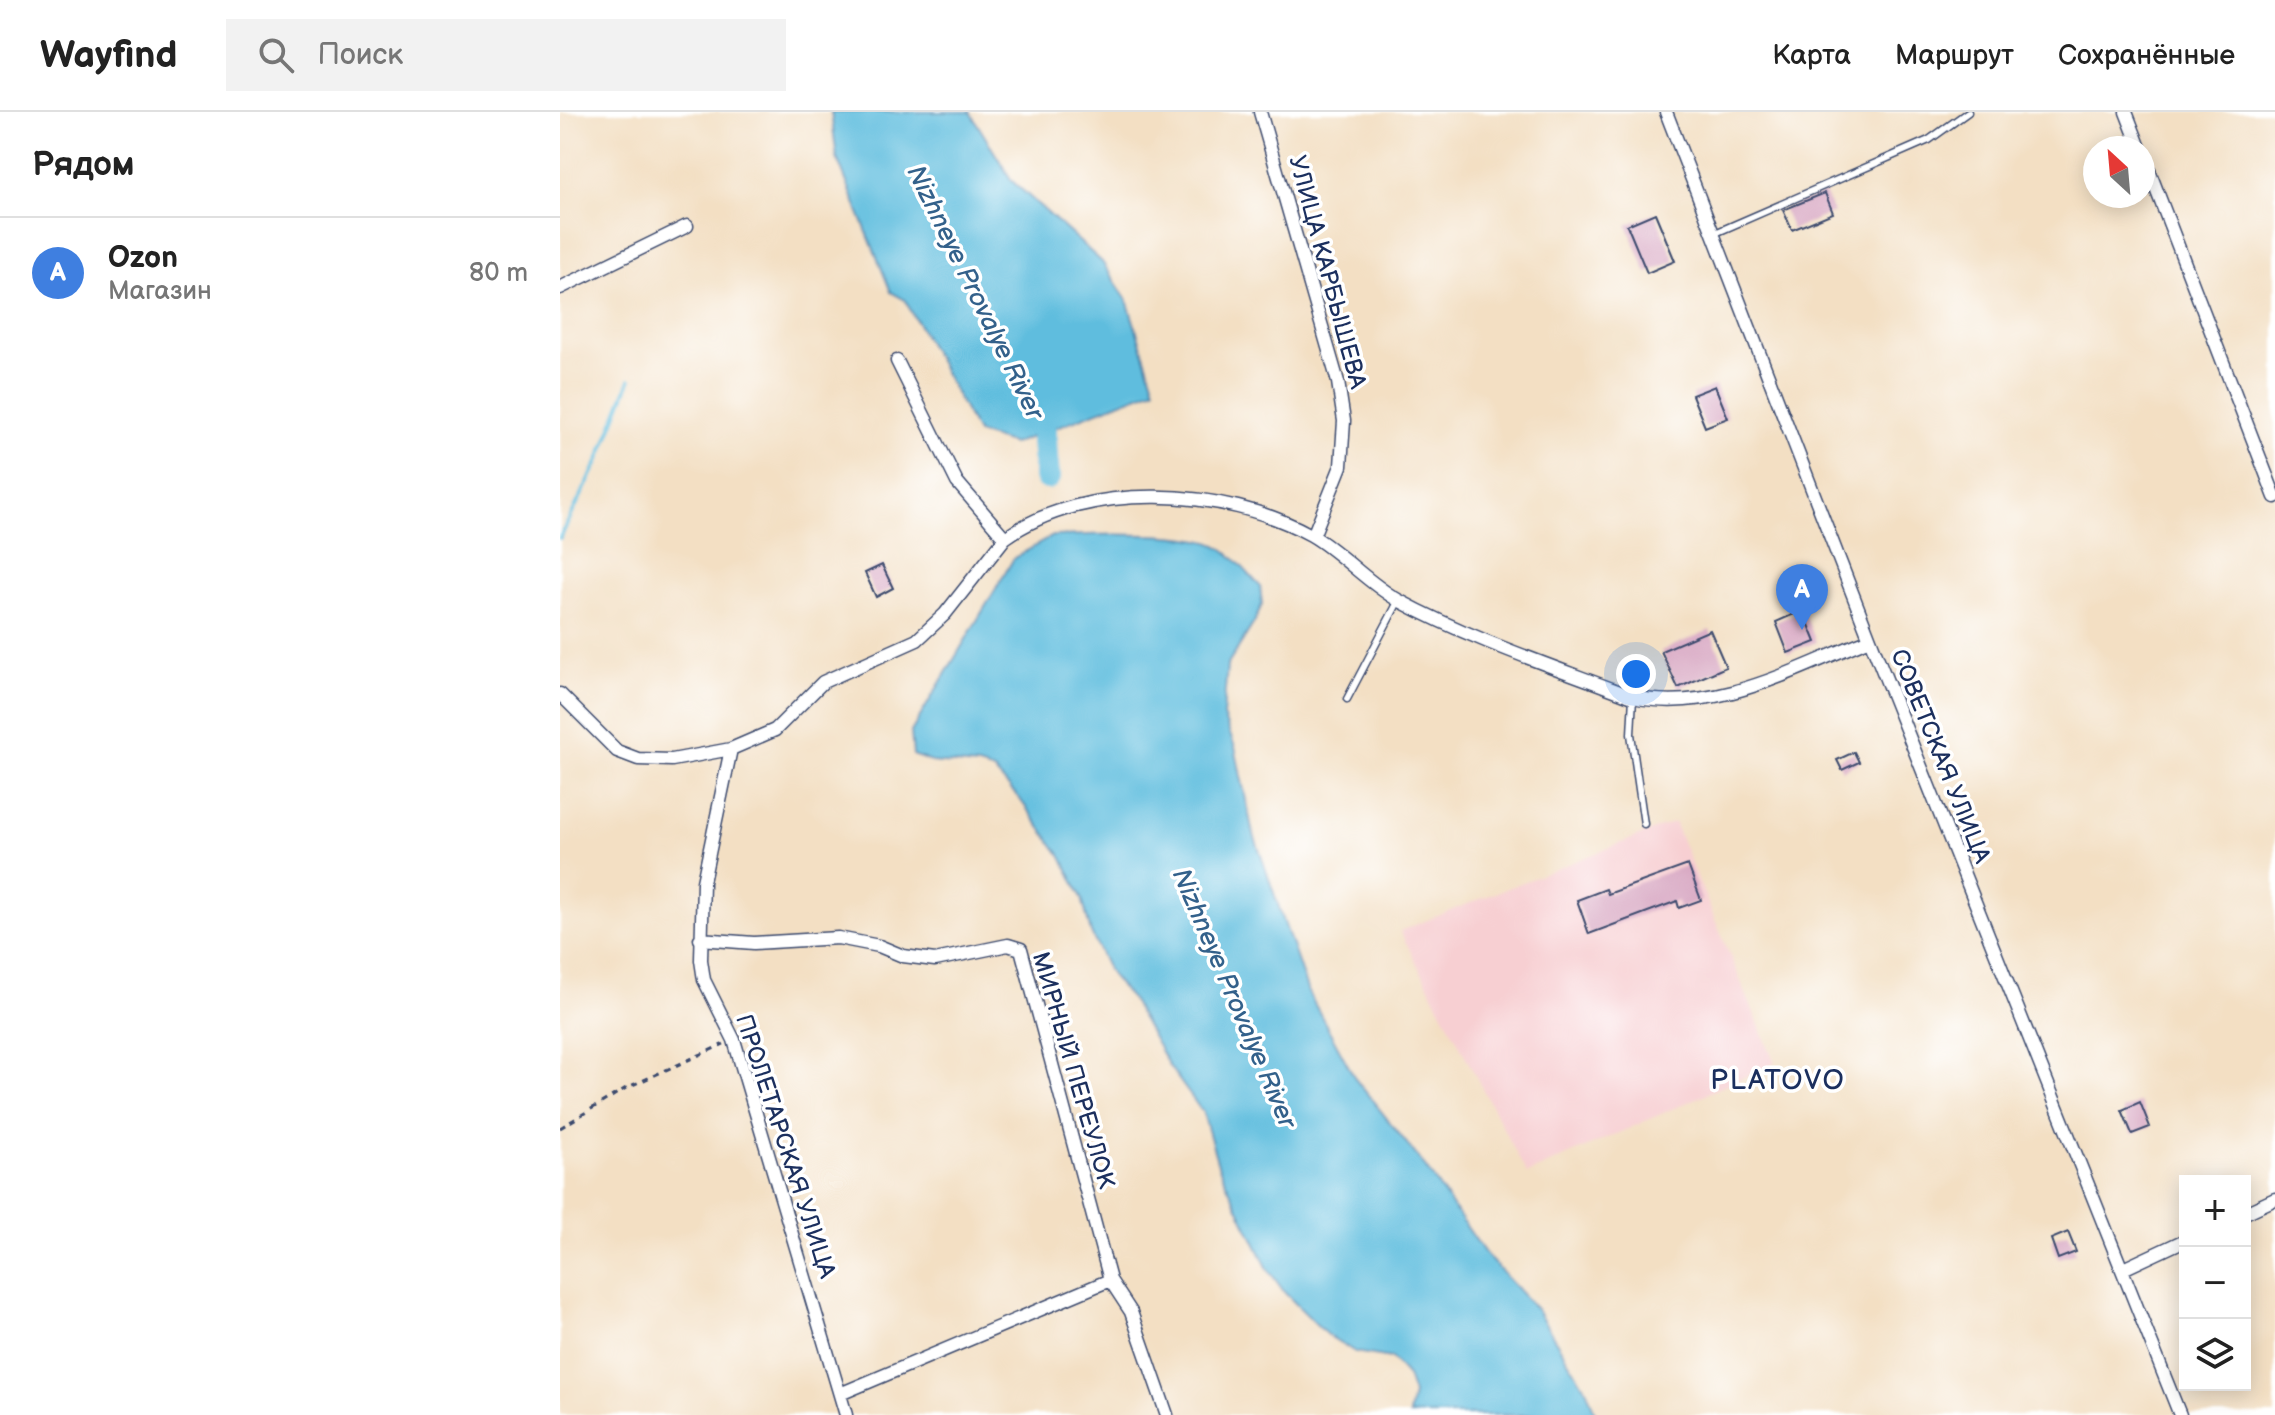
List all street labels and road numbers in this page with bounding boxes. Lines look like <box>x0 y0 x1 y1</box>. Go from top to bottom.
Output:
street label: УЛИЦА КАРБЫШЕВА <box>1282 152 1373 392</box>
street label: СОВЕТСКАЯ УЛИЦА <box>1884 645 1997 868</box>
street label: МИРНЫЙ ПЕРЕУЛОК <box>1026 949 1121 1192</box>
street label: ПРОЛЕТАРСКАЯ УЛИЦА <box>729 1011 842 1282</box>

